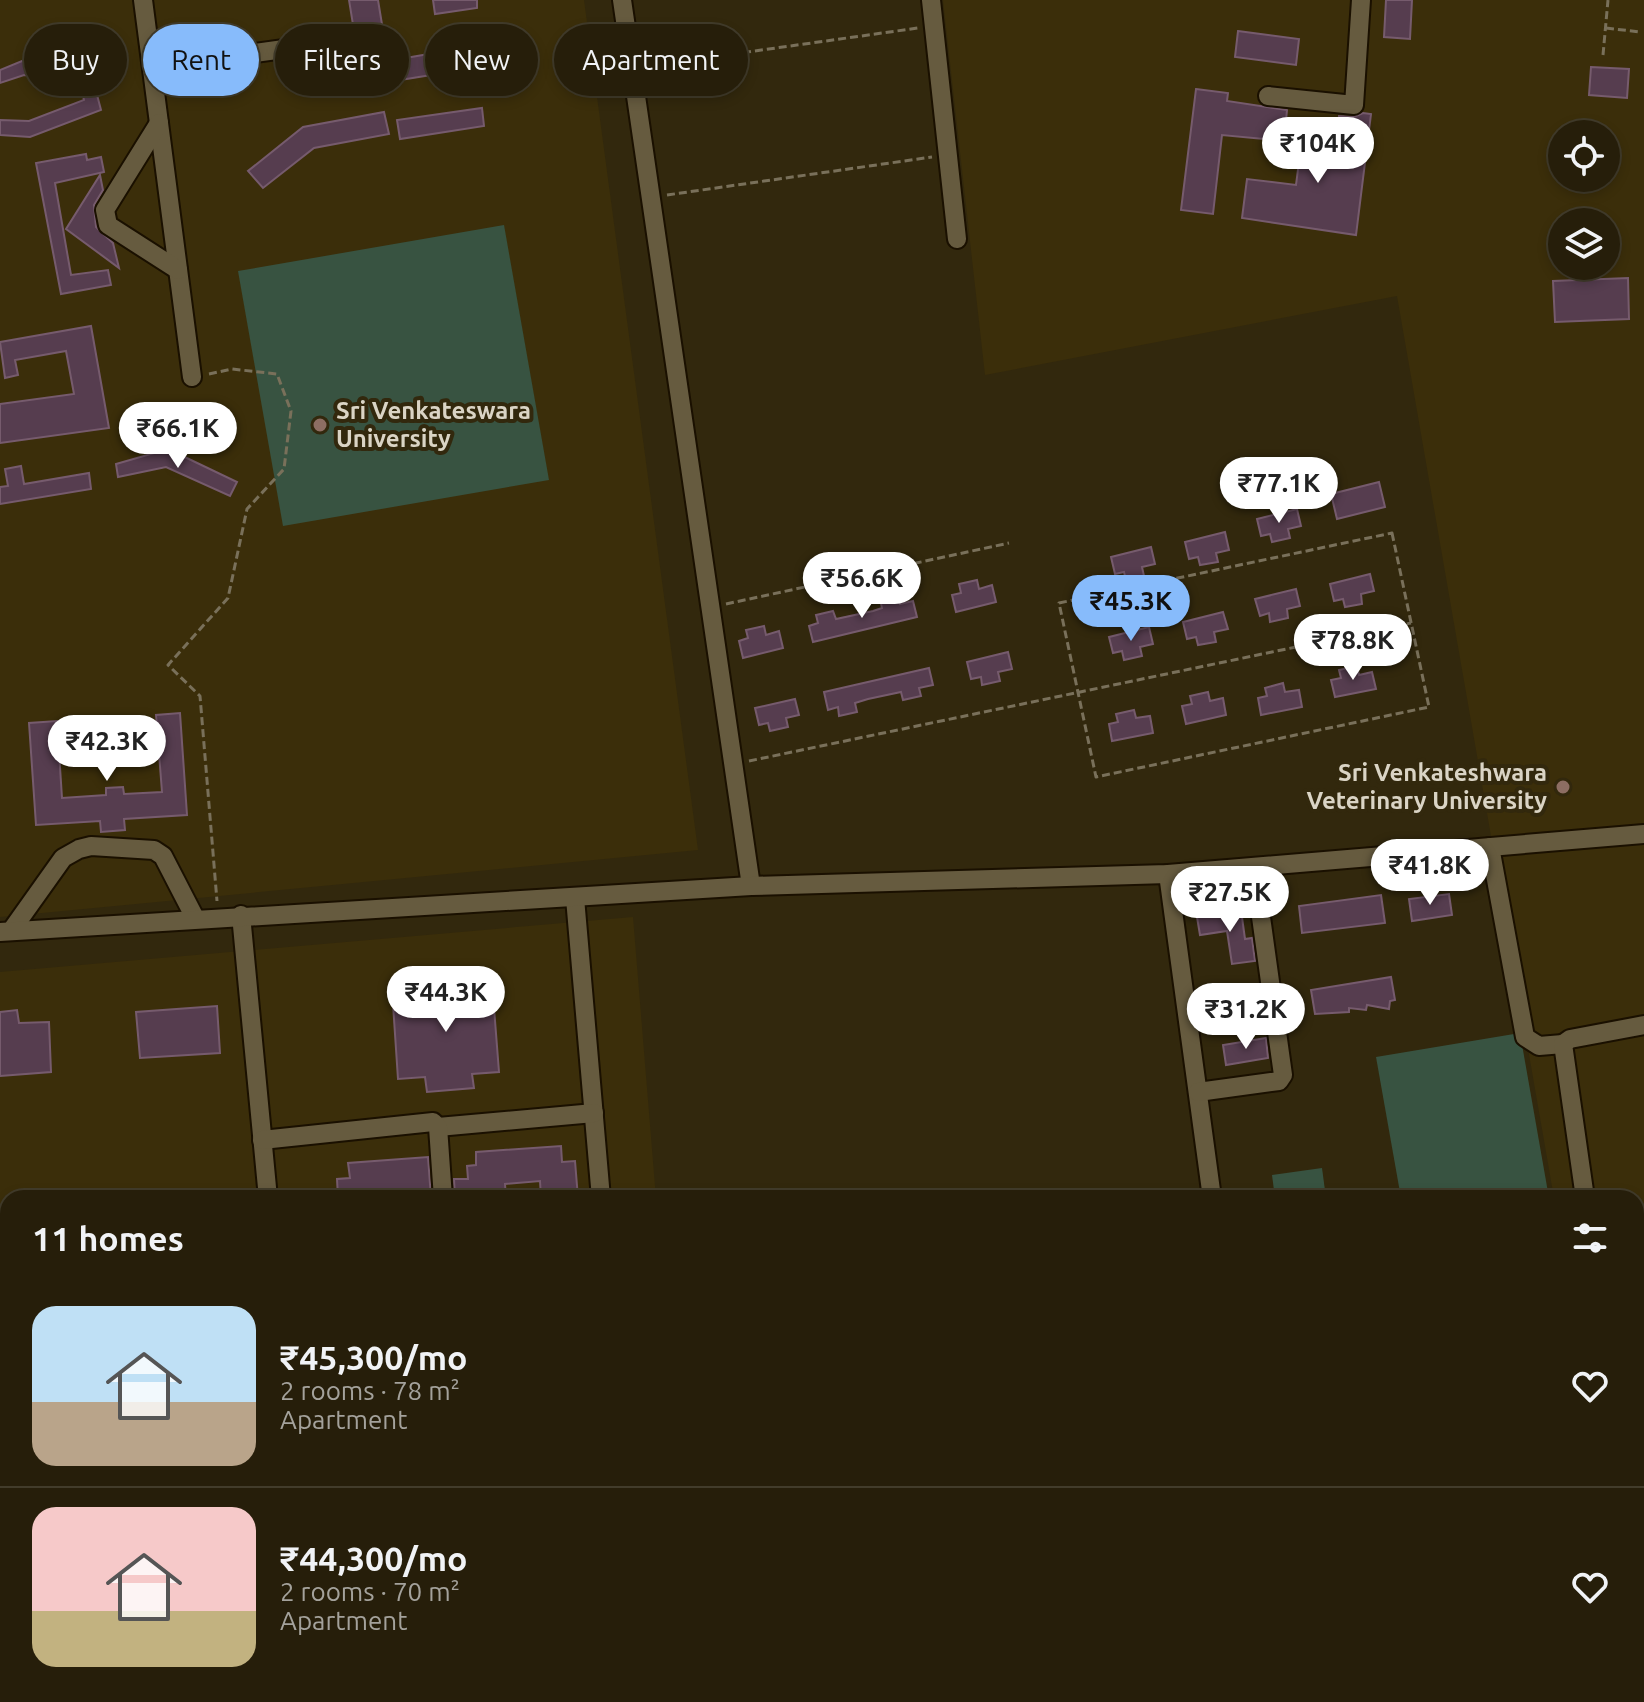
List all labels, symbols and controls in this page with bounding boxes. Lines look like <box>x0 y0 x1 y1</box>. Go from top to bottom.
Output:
chip: Buy <box>24 24 127 96</box>
chip: Rent <box>143 24 259 96</box>
chip: Filters <box>275 24 409 96</box>
chip: New <box>425 24 538 96</box>
chip: Apartment <box>554 24 748 96</box>
pin: ₹104K <box>1262 117 1374 185</box>
map controls <box>1548 120 1620 280</box>
button: locate <box>1548 120 1620 192</box>
text: ₹104K <box>1280 128 1356 157</box>
button: layers <box>1548 208 1620 280</box>
place label: Sri Venkateswara University <box>336 397 531 452</box>
pin: ₹66.1K <box>113 402 243 470</box>
text: ₹66.1K <box>137 413 219 442</box>
marker: Sri Venkateswara University <box>311 416 329 434</box>
pin: ₹77.1K <box>1214 457 1344 525</box>
text: ₹77.1K <box>1238 468 1320 497</box>
pin: ₹56.6K <box>797 552 927 620</box>
text: ₹56.6K <box>821 563 903 592</box>
pin: ₹45.3K <box>1066 575 1196 643</box>
text: ₹45.3K <box>1090 586 1172 615</box>
pin: ₹78.8K <box>1288 614 1418 682</box>
text: ₹78.8K <box>1312 625 1394 654</box>
pin: ₹42.3K <box>42 715 172 783</box>
text: ₹42.3K <box>66 726 148 755</box>
place label: Sri Venkateshwara Veterinary University <box>1306 759 1547 814</box>
marker: Sri Venkateshwara Veterinary University <box>1554 778 1572 796</box>
pin: ₹41.8K <box>1365 839 1495 907</box>
text: ₹41.8K <box>1389 850 1471 879</box>
pin: ₹27.5K <box>1165 866 1295 934</box>
text: ₹27.5K <box>1189 877 1271 906</box>
pin: ₹44.3K <box>381 966 511 1034</box>
text: ₹44.3K <box>405 977 487 1006</box>
pin: ₹31.2K <box>1181 983 1311 1051</box>
text: ₹31.2K <box>1205 994 1287 1023</box>
icon: filters <box>1568 1216 1612 1260</box>
text: 11 homes <box>32 1219 184 1257</box>
icon: home <box>96 1338 192 1434</box>
text: ₹45,300/mo <box>280 1338 467 1376</box>
icon: heart <box>1568 1364 1612 1408</box>
text: 2 rooms · 78 m² <box>280 1376 460 1405</box>
text: Apartment <box>280 1405 407 1434</box>
icon: home <box>96 1539 192 1635</box>
text: ₹44,300/mo <box>280 1539 467 1577</box>
icon: heart <box>1568 1565 1612 1609</box>
text: 2 rooms · 70 m² <box>280 1577 460 1606</box>
text: Apartment <box>280 1606 407 1635</box>

